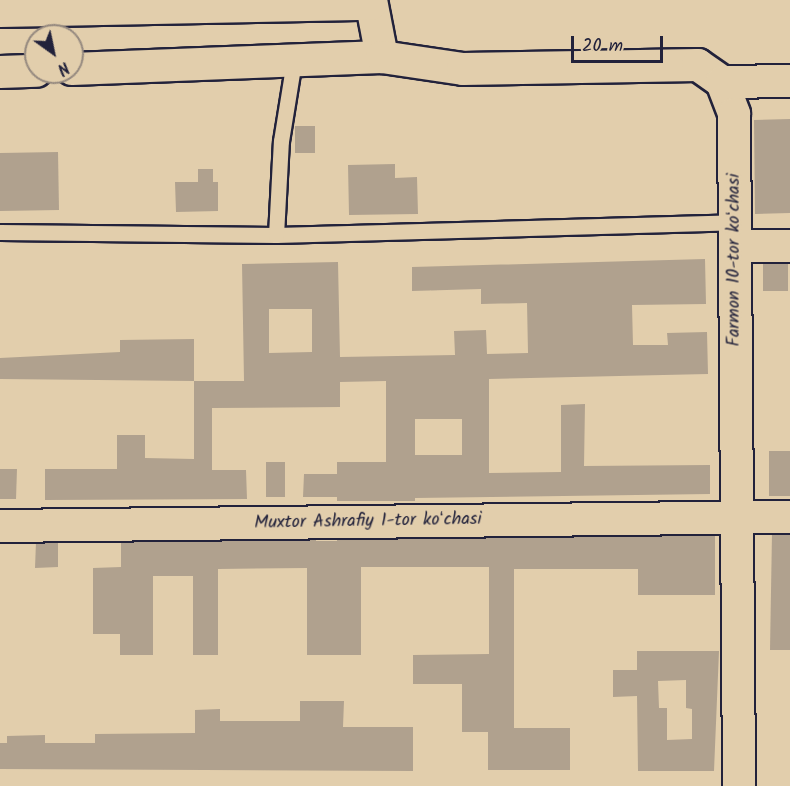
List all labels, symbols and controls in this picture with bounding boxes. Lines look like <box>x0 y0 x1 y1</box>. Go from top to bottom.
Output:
north arrow <box>24 24 84 84</box>
scale bar <box>574 24 666 62</box>
text: 20 m <box>582 32 623 61</box>
text: N <box>52 55 74 81</box>
street label: Farmon 10-tor koʻchasi <box>724 174 746 346</box>
street label: Muxtor Ashrafiy 1-tor koʻchasi <box>254 509 482 535</box>

